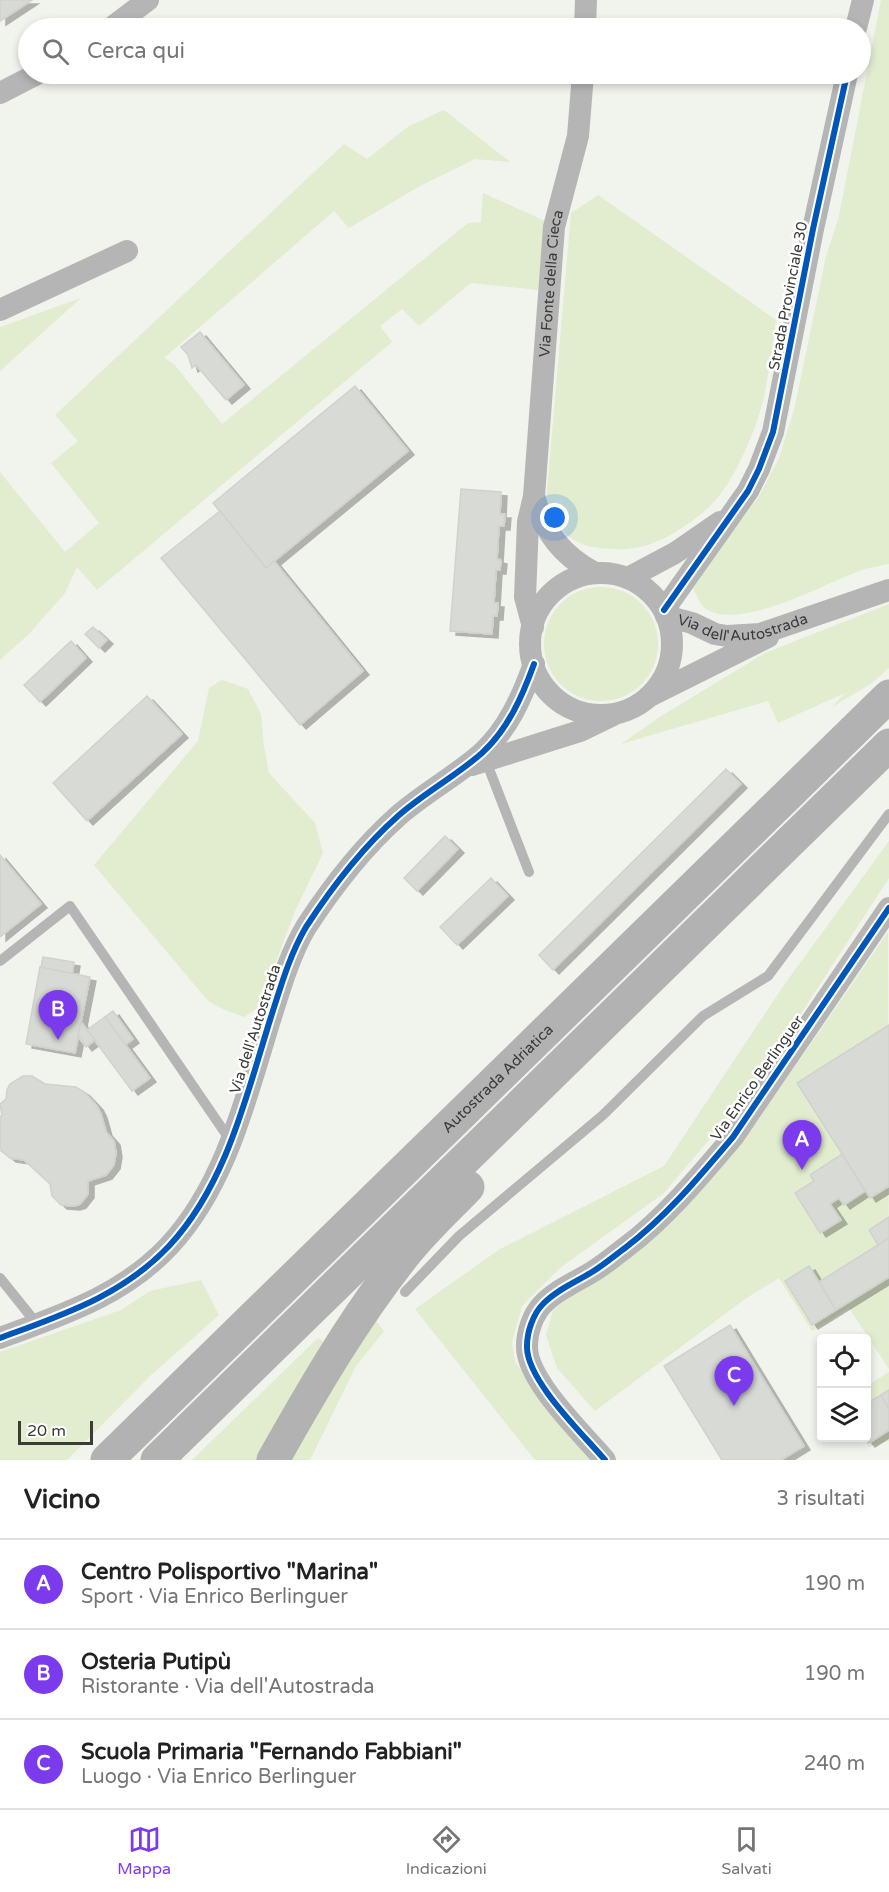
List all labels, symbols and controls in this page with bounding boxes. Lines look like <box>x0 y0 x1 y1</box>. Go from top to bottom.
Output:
search box <box>18 18 871 84</box>
icon: search <box>39 35 72 68</box>
text: Cerca qui <box>87 38 185 64</box>
street label: Via Fonte della Cieca <box>535 208 567 358</box>
street label: Strada Provinciale 30 <box>765 220 811 372</box>
your location <box>540 503 569 532</box>
street label: Via dell'Autostrada <box>676 609 810 645</box>
street label: Via dell'Autostrada <box>226 962 284 1096</box>
pin: B <box>38 990 78 1040</box>
street label: Via Enrico Berlinguer <box>707 1011 807 1144</box>
street label: Autostrada Adriatica <box>438 1020 557 1137</box>
pin: A <box>782 1120 822 1170</box>
map controls <box>817 1334 871 1442</box>
button: locate <box>817 1334 871 1388</box>
pin: C <box>714 1356 754 1406</box>
button: layers <box>817 1388 871 1442</box>
scale bar <box>18 1418 93 1446</box>
text: 20 m <box>27 1421 66 1441</box>
text: Vicino <box>24 1484 100 1515</box>
text: 3 risultati <box>777 1487 865 1511</box>
text: Centro Polisportivo "Marina" <box>81 1559 378 1585</box>
text: A <box>36 1572 51 1596</box>
text: 190 m <box>804 1572 865 1596</box>
text: Sport · Via Enrico Berlinguer <box>81 1585 348 1609</box>
text: Osteria Putipù <box>81 1649 231 1675</box>
text: B <box>37 1662 50 1686</box>
text: 190 m <box>804 1662 865 1686</box>
text: Ristorante · Via dell'Autostrada <box>81 1675 375 1699</box>
text: Scuola Primaria "Fernando Fabbiani" <box>81 1739 462 1765</box>
text: C <box>37 1752 50 1776</box>
text: 240 m <box>804 1752 865 1776</box>
text: Luogo · Via Enrico Berlinguer <box>81 1765 356 1789</box>
tab: Mappa <box>117 1823 171 1879</box>
tab: Indicazioni <box>406 1823 487 1879</box>
tab: Salvati <box>722 1823 772 1879</box>

